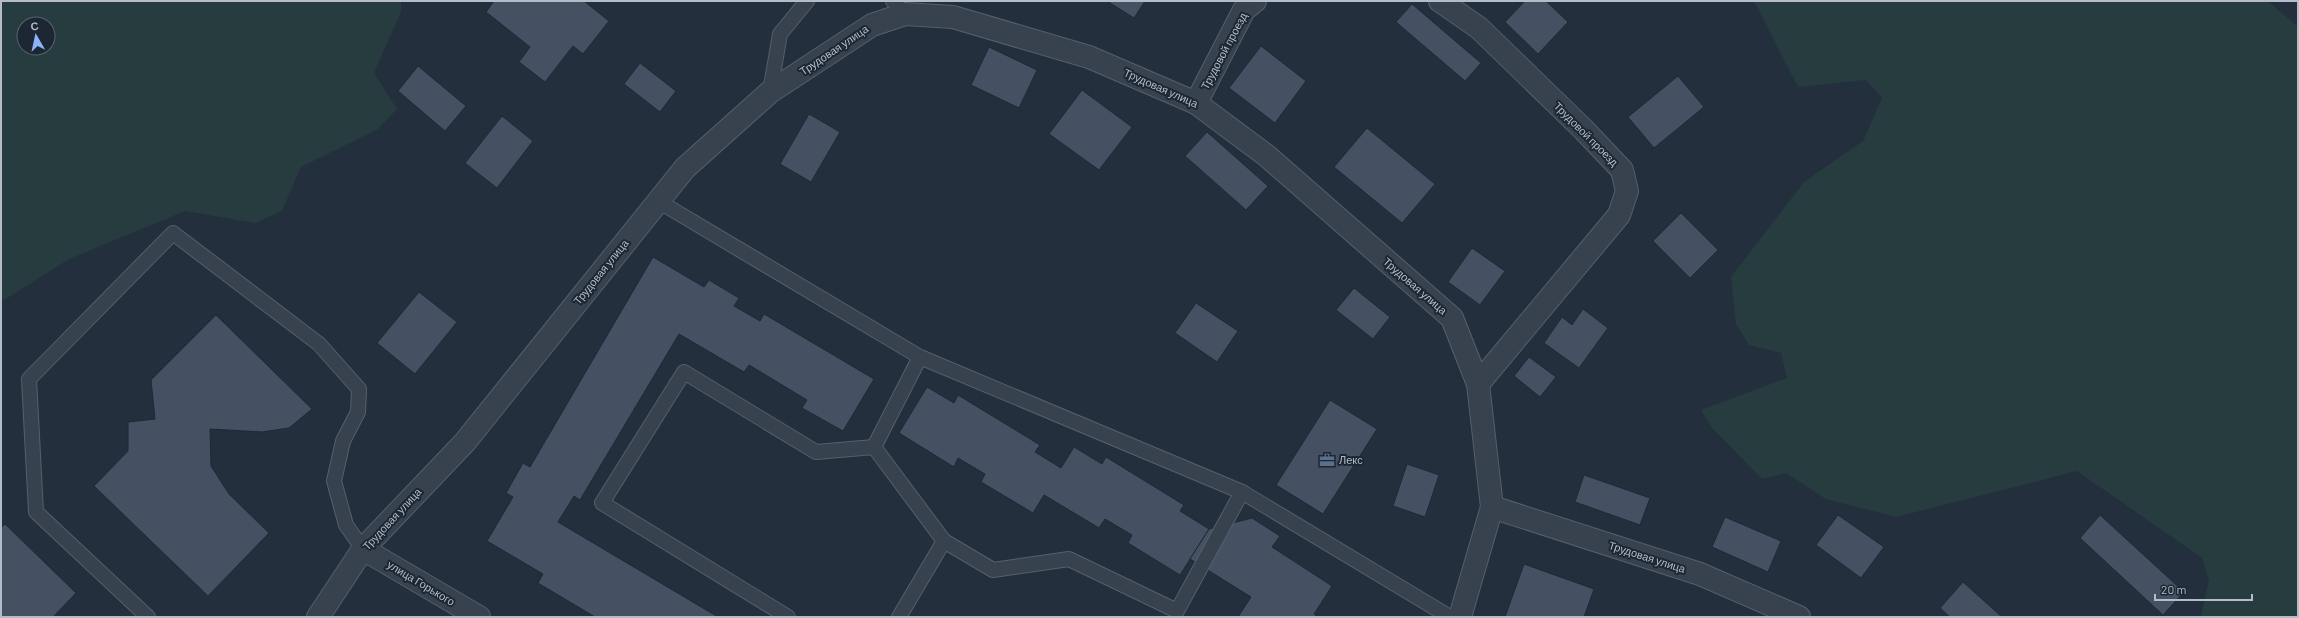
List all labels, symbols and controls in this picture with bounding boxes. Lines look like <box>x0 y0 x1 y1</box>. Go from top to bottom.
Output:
street label: Трудовой проезд <box>1198 10 1250 91</box>
north arrow <box>16 16 56 56</box>
text: С <box>29 19 39 33</box>
street label: Трудовая улица <box>797 21 871 77</box>
street label: Трудовая улица <box>1122 65 1201 110</box>
street label: Трудовой проезд <box>1552 99 1621 169</box>
street label: Трудовая улица <box>570 236 631 307</box>
street label: Трудовая улица <box>1381 254 1450 317</box>
office icon: Лекс <box>1318 451 1336 469</box>
place label: Лекс <box>1339 453 1363 466</box>
street label: Трудовая улица <box>360 484 424 552</box>
street label: Трудовая улица <box>1607 538 1688 575</box>
street label: улица Горького <box>385 557 457 608</box>
scale bar <box>2155 576 2252 602</box>
text: 20 m <box>2161 582 2187 596</box>

